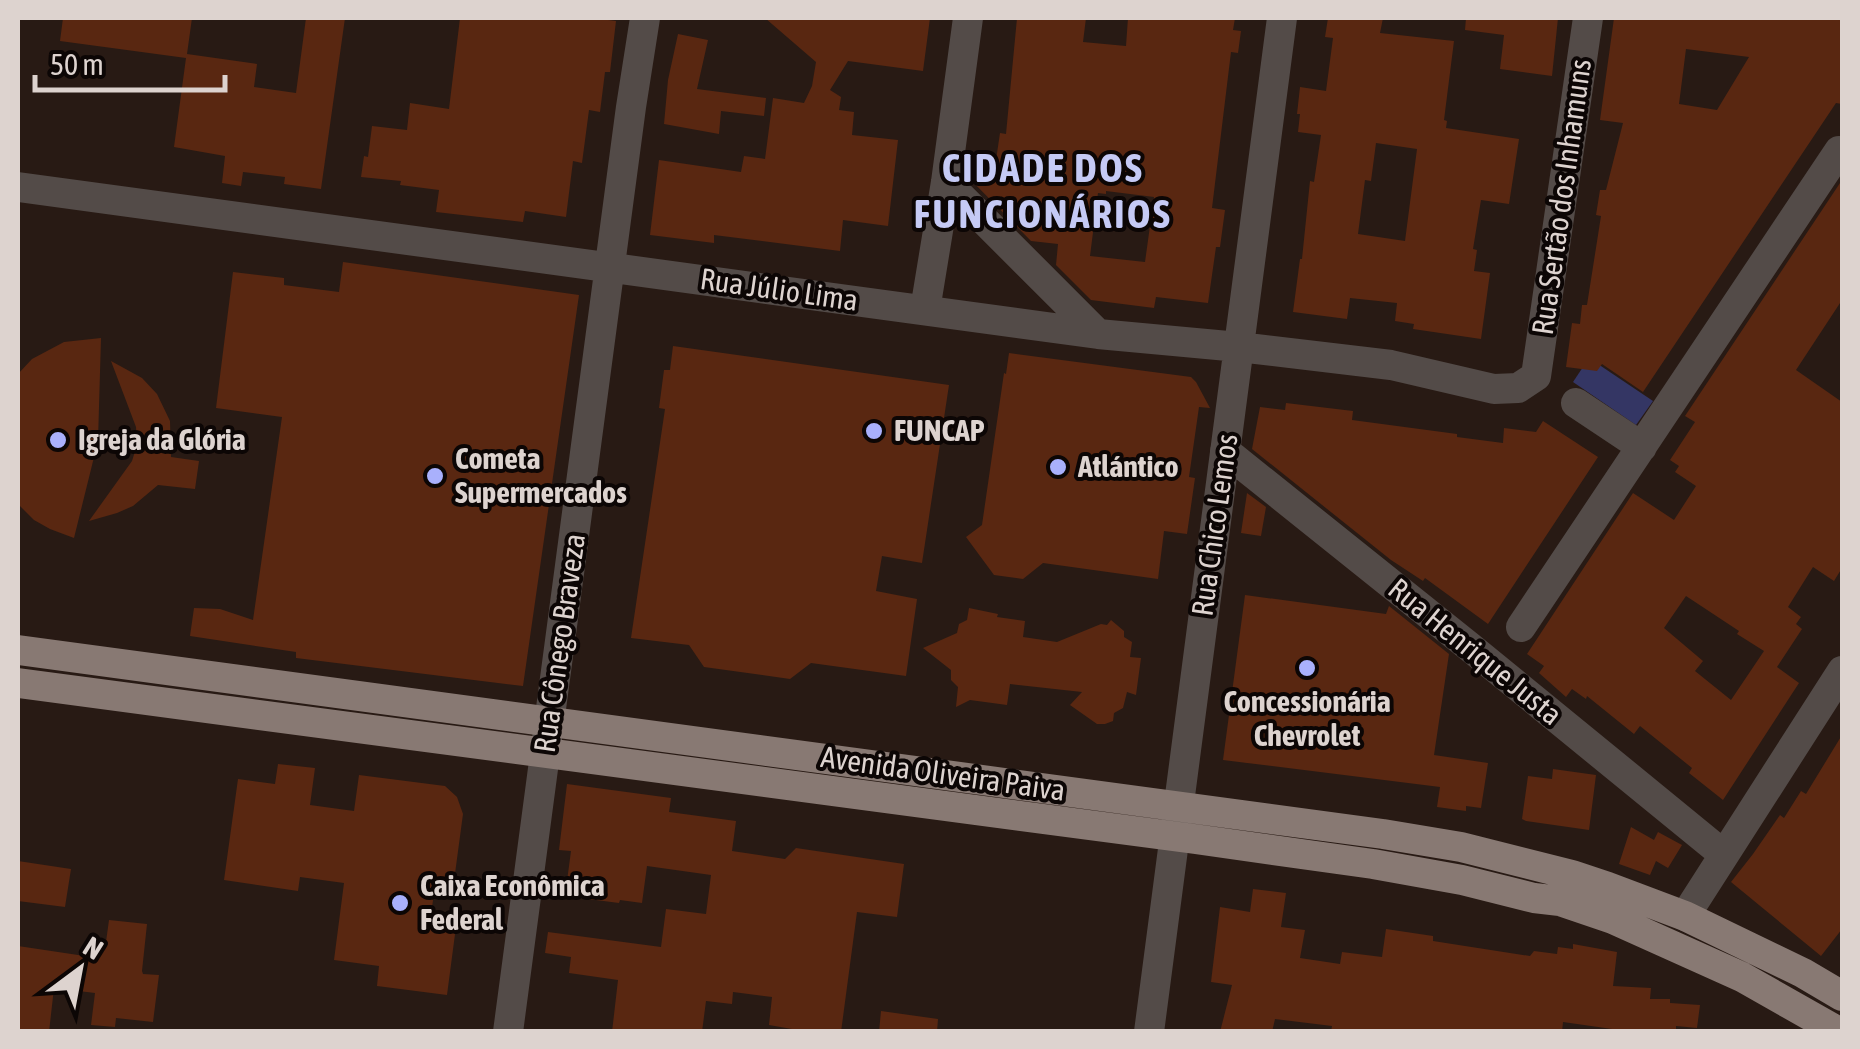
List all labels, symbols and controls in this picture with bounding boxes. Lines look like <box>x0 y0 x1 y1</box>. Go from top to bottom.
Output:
scale bar <box>35 30 225 92</box>
text: 50 m <box>50 47 104 81</box>
street label: Rua Sertão dos Inhamuns <box>1525 57 1597 337</box>
district label: CIDADE DOS FUNCIONÁRIOS <box>914 145 1172 236</box>
street label: Rua Júlio Lima <box>698 261 860 317</box>
place label: FUNCAP <box>894 413 985 447</box>
marker: FUNCAP <box>863 420 885 442</box>
place label: Igreja da Glória <box>78 422 246 456</box>
marker: Igreja da Glória <box>47 429 69 451</box>
street label: Rua Chico Lemos <box>1184 432 1244 618</box>
place label: Cometa Supermercados <box>455 441 627 509</box>
place label: Atlántico <box>1077 449 1179 483</box>
marker: Atlántico <box>1047 456 1069 478</box>
marker: Cometa Supermercados <box>424 465 446 487</box>
street label: Rua Cônego Braveza <box>527 531 591 754</box>
street label: Rua Henrique Justa <box>1382 571 1569 731</box>
marker: Concessionária Chevrolet <box>1296 657 1318 679</box>
place label: Concessionária Chevrolet <box>1223 684 1391 752</box>
street label: Avenida Oliveira Paiva <box>819 739 1067 807</box>
place label: Caixa Econômica Federal <box>420 868 605 936</box>
marker: Caixa Econômica Federal <box>389 892 411 914</box>
north arrow <box>30 919 130 1019</box>
text: N <box>78 930 109 966</box>

